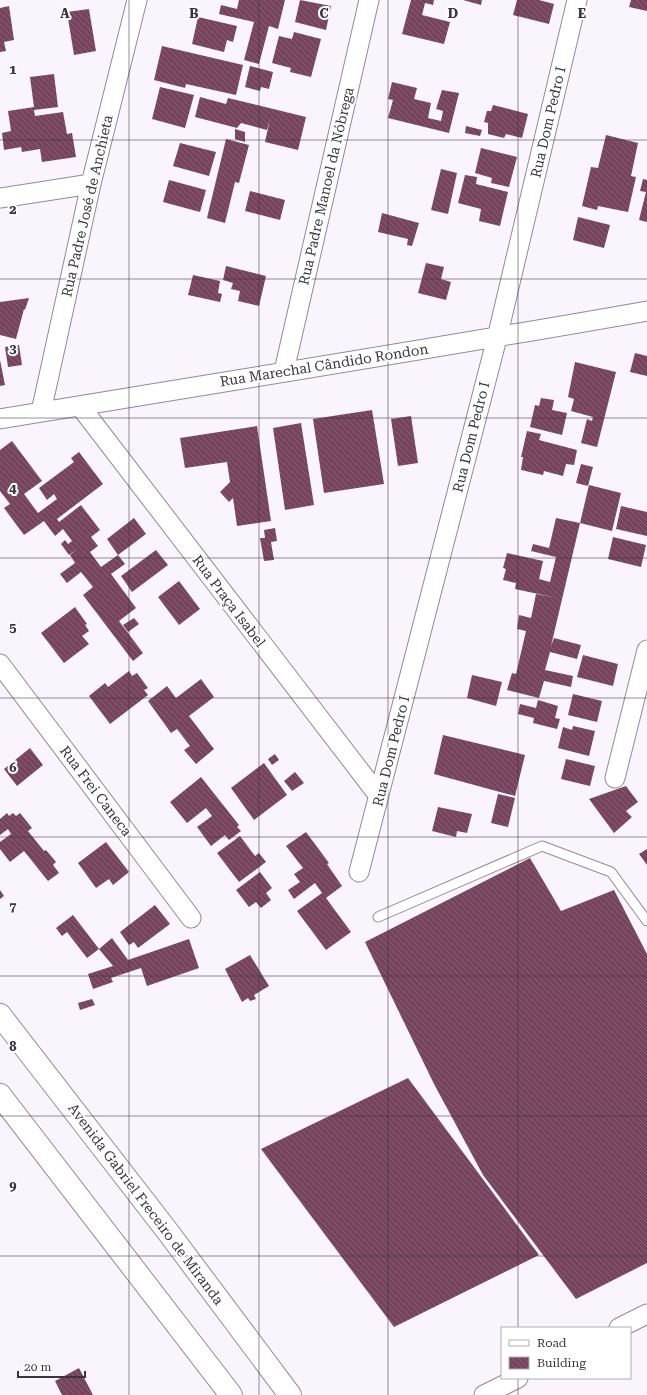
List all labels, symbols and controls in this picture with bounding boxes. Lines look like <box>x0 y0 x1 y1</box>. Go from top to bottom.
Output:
text: A <box>60 6 70 21</box>
text: B <box>189 6 199 21</box>
text: C <box>319 6 329 21</box>
text: D <box>448 6 458 21</box>
text: E <box>578 6 586 21</box>
text: 1 <box>9 62 17 77</box>
street label: Rua Dom Pedro I <box>527 65 569 179</box>
street label: Rua Padre Manoel da Nóbrega <box>295 85 357 286</box>
street label: Rua Padre José de Anchieta <box>58 113 116 298</box>
text: 2 <box>9 202 17 217</box>
text: 3 <box>9 341 17 356</box>
street label: Rua Marechal Cândido Rondon <box>219 341 429 389</box>
street label: Rua Dom Pedro I <box>450 380 492 494</box>
text: 4 <box>9 481 17 496</box>
street label: Rua Praça Isabel <box>189 552 269 651</box>
text: 5 <box>9 620 17 635</box>
street label: Rua Dom Pedro I <box>370 694 412 808</box>
street label: Rua Frei Caneca <box>57 743 135 840</box>
text: 6 <box>9 760 17 775</box>
text: 7 <box>9 899 17 914</box>
text: 8 <box>9 1039 17 1054</box>
street label: Avenida Gabriel Freceiro de Miranda <box>65 1100 227 1308</box>
text: 9 <box>9 1178 17 1193</box>
legend <box>501 1327 631 1379</box>
text: Road <box>537 1336 567 1350</box>
scale bar <box>18 1353 85 1379</box>
text: Building <box>537 1356 586 1370</box>
text: 20 m <box>24 1360 51 1374</box>

